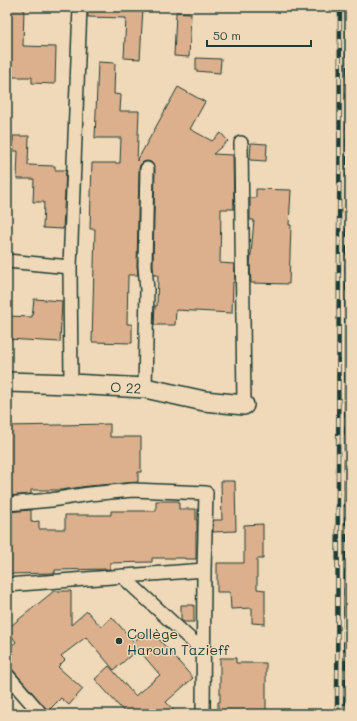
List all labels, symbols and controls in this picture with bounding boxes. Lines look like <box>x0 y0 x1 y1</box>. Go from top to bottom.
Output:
scale bar <box>207 22 311 48</box>
text: 50 m <box>213 27 241 43</box>
street label: O 22 <box>110 377 142 397</box>
place label: Collège Haroun Tazieff <box>127 624 230 659</box>
marker: Collège Haroun Tazieff <box>114 636 124 646</box>

